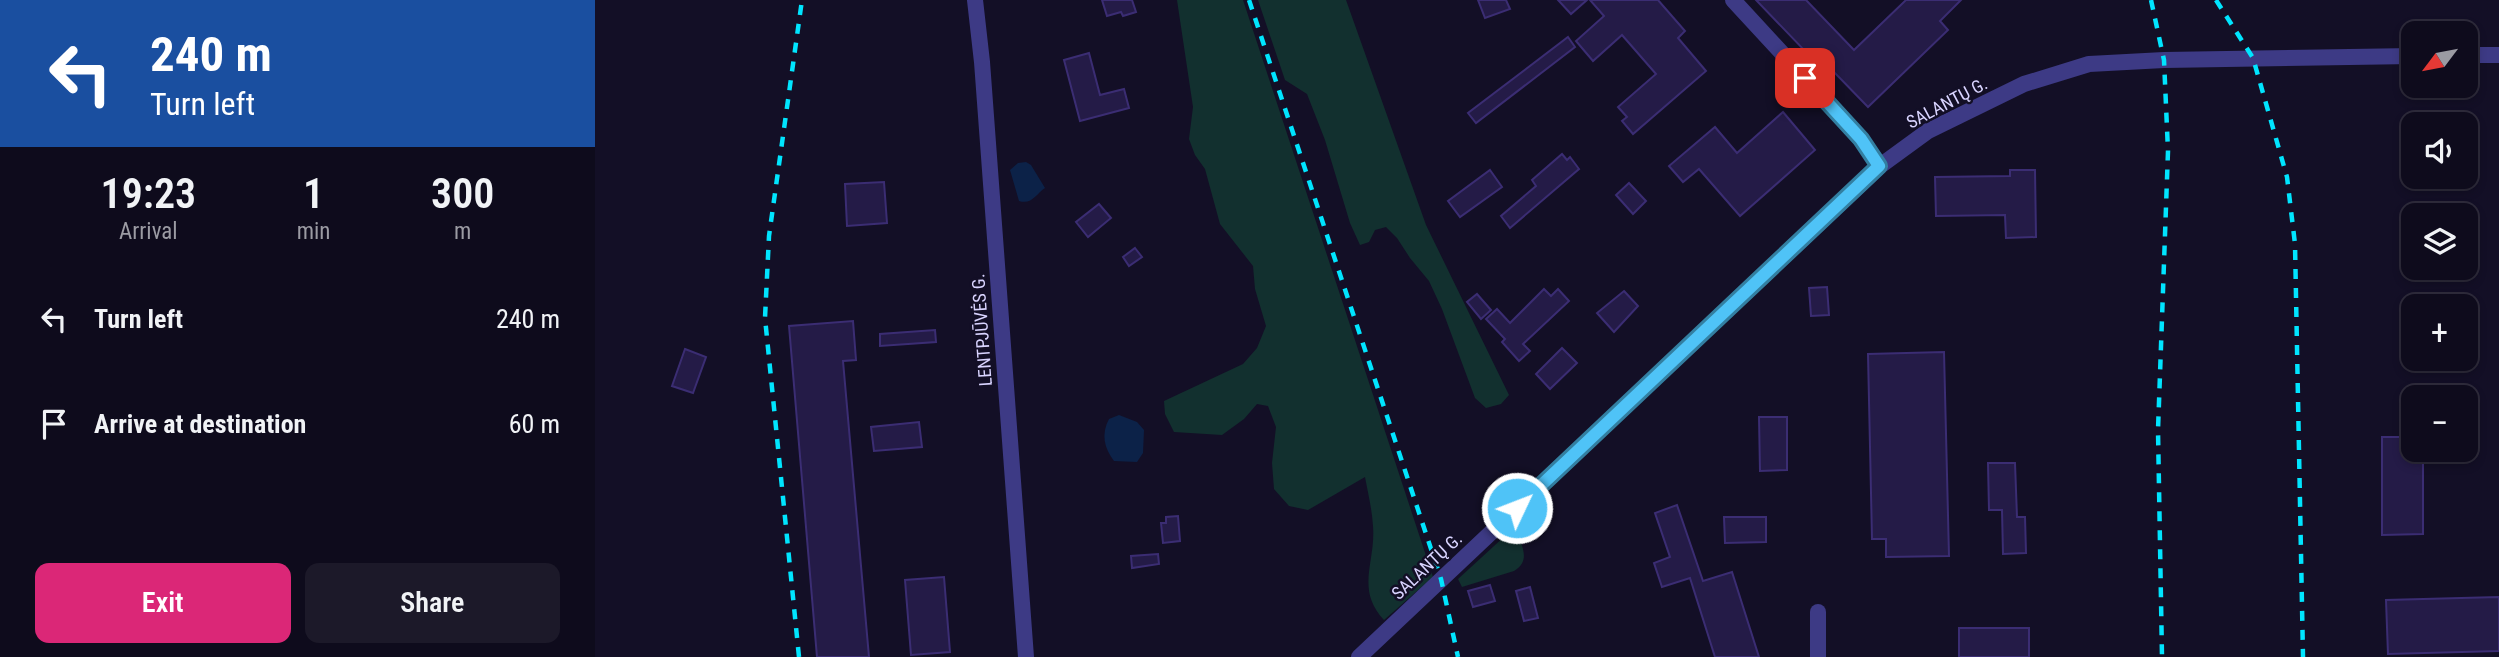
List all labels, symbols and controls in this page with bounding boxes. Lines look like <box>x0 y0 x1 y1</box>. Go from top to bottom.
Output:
north arrow <box>2401 21 2478 98</box>
map controls <box>2401 21 2478 462</box>
text: 240 m <box>150 26 272 83</box>
icon: left <box>35 28 126 119</box>
pin <box>1775 48 1835 108</box>
icon: arrive <box>1786 59 1824 97</box>
street label: SALANTŲ G. <box>1903 72 1991 133</box>
text: Turn left <box>150 85 255 123</box>
button: sound <box>2401 112 2478 189</box>
text: 19:23 <box>101 169 196 218</box>
text: 1 <box>303 169 324 218</box>
text: 300 <box>431 169 494 218</box>
button: layers <box>2401 203 2478 280</box>
text: Arrival <box>119 218 178 245</box>
text: min <box>297 218 330 245</box>
text: m <box>454 218 471 245</box>
street label: LENTPJŪVĖS G. <box>967 273 996 387</box>
button: + <box>2401 294 2478 371</box>
icon: left <box>35 300 73 338</box>
text: Turn left <box>94 304 183 334</box>
text: 240 m <box>496 304 560 334</box>
button: − <box>2401 385 2478 462</box>
icon: arrive <box>35 405 73 443</box>
text: Arrive at destination <box>94 409 306 439</box>
text: 60 m <box>509 409 560 439</box>
position arrow <box>1480 471 1554 545</box>
street label: SALANTŲ G. <box>1387 528 1466 604</box>
button: Exit <box>35 563 291 643</box>
button: Share <box>305 563 560 643</box>

